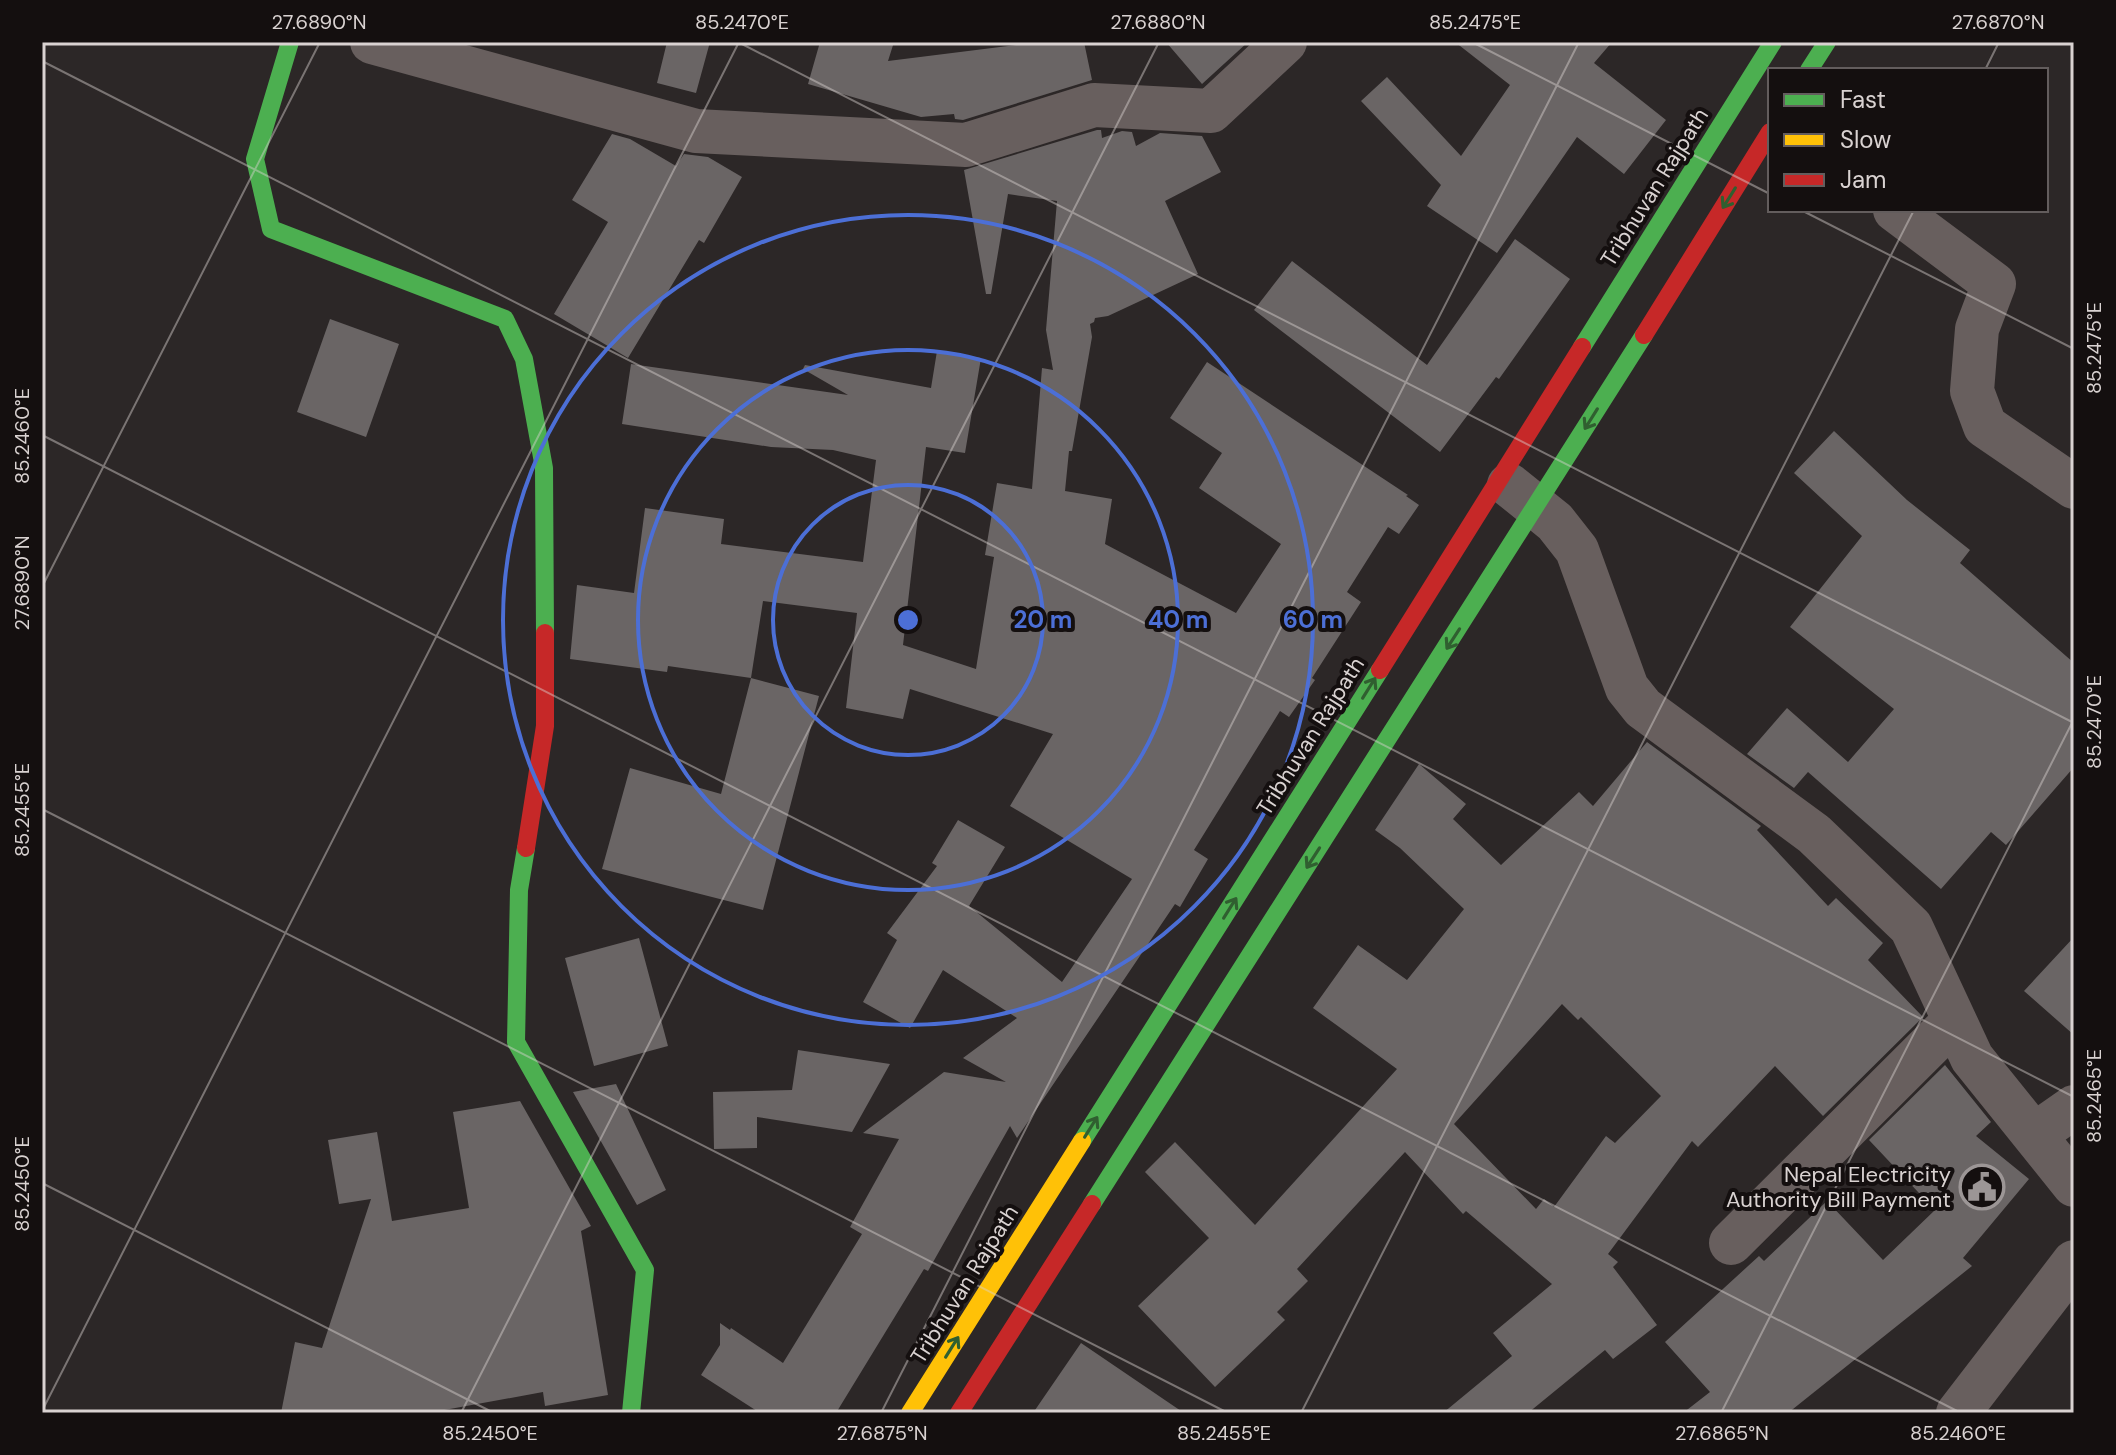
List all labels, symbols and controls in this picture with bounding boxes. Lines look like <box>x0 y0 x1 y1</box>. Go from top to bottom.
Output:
text: 27.6890°N <box>271 9 367 35</box>
text: 85.2470°E <box>695 9 789 35</box>
text: 27.6880°N <box>1110 9 1206 35</box>
text: 85.2475°E <box>1429 9 1521 35</box>
text: 27.6870°N <box>1952 9 2044 35</box>
legend <box>1768 68 2048 212</box>
text: Fast <box>1840 84 1886 115</box>
street label: Tribhuvan Rajpath <box>1594 102 1715 272</box>
text: Slow <box>1840 124 1891 155</box>
text: Jam <box>1840 164 1886 195</box>
one-way arrow <box>1720 186 1736 209</box>
text: 85.2475°E <box>2081 302 2107 394</box>
text: 85.2460°E <box>9 388 35 484</box>
one-way arrow <box>1583 407 1599 430</box>
text: 27.6890°N <box>9 535 35 631</box>
text: 20 m <box>1014 604 1072 635</box>
text: 40 m <box>1148 604 1208 635</box>
text: 60 m <box>1283 604 1343 635</box>
centre of rings <box>894 606 922 634</box>
one-way arrow <box>1444 627 1461 649</box>
street label: Tribhuvan Rajpath <box>1250 651 1371 821</box>
text: 85.2470°E <box>2081 675 2107 769</box>
one-way arrow <box>1362 677 1378 700</box>
text: 85.2455°E <box>9 763 35 857</box>
one-way arrow <box>1304 846 1320 869</box>
one-way arrow <box>1223 897 1239 920</box>
text: 85.2465°E <box>2081 1049 2107 1143</box>
one-way arrow <box>1082 1117 1099 1139</box>
text: 85.2450°E <box>9 1136 35 1232</box>
place label: Nepal Electricity Authority Bill Payment <box>1726 1160 1951 1214</box>
public building icon: Nepal Electricity Authority Bill Payment <box>1958 1163 2006 1211</box>
street label: Tribhuvan Rajpath <box>904 1199 1025 1369</box>
one-way arrow <box>944 1336 960 1359</box>
text: 85.2450°E <box>442 1420 538 1446</box>
text: 27.6875°N <box>836 1420 928 1446</box>
text: 85.2455°E <box>1177 1420 1271 1446</box>
text: 27.6865°N <box>1675 1420 1769 1446</box>
text: 85.2460°E <box>1910 1420 2006 1446</box>

